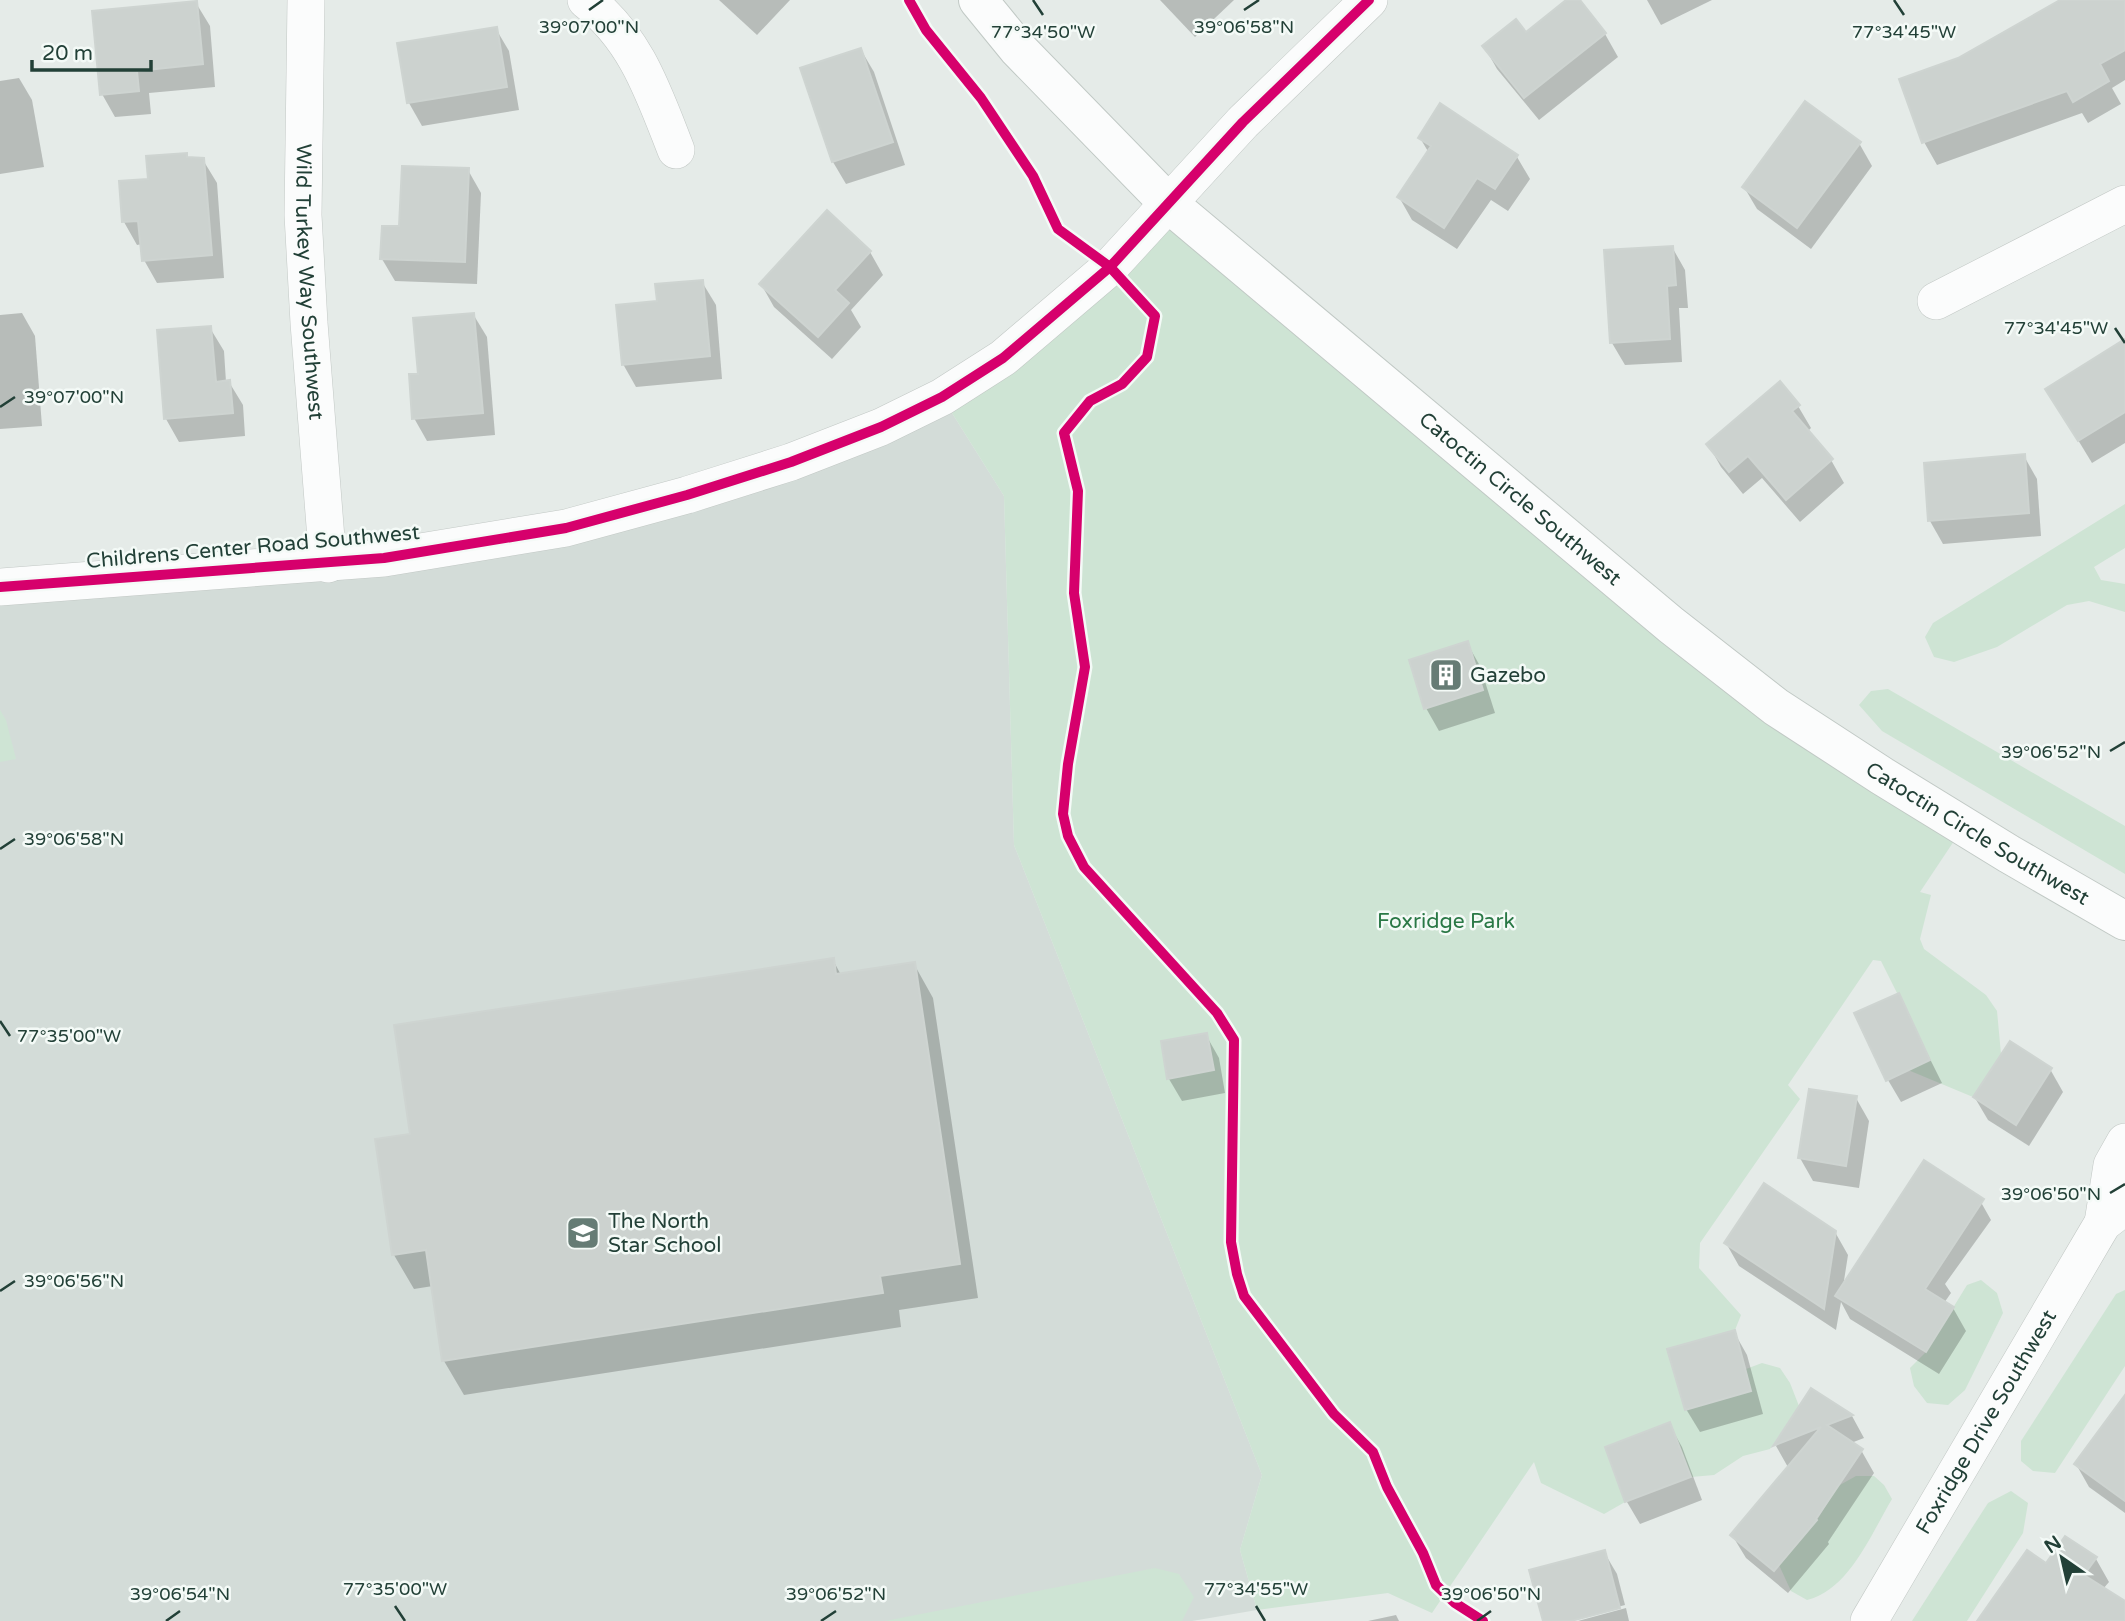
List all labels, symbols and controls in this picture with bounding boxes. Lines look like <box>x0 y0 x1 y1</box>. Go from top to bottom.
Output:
text: 39°07'00"N <box>539 16 639 38</box>
text: 39°06'58"N <box>1194 16 1294 38</box>
text: 77°34'50"W <box>991 21 1095 43</box>
text: 77°34'45"W <box>1852 21 1956 43</box>
scale bar <box>32 28 150 72</box>
text: 20 m <box>42 41 93 66</box>
street label: Wild Turkey Way Southwest <box>290 143 329 421</box>
text: 77°34'45"W <box>2004 317 2108 339</box>
text: 39°07'00"N <box>24 386 124 408</box>
street label: Catoctin Circle Southwest <box>1414 407 1627 591</box>
street label: Childrens Center Road Southwest <box>85 520 421 574</box>
building icon: Gazebo <box>1427 656 1465 694</box>
place label: Gazebo <box>1470 663 1546 688</box>
text: 39°06'52"N <box>2001 741 2101 763</box>
street label: Catoctin Circle Southwest <box>1861 756 2094 910</box>
text: 39°06'58"N <box>24 828 124 850</box>
park label: Foxridge Park <box>1377 909 1515 934</box>
text: 77°35'00"W <box>17 1025 121 1047</box>
text: 39°06'50"N <box>2001 1183 2101 1205</box>
place label: The North Star School <box>608 1209 721 1258</box>
school or university icon: The North Star School <box>564 1214 602 1252</box>
text: 39°06'56"N <box>24 1270 124 1292</box>
street label: Foxridge Drive Southwest <box>1910 1305 2062 1538</box>
north arrow <box>2027 1523 2097 1593</box>
text: N <box>2041 1531 2066 1558</box>
text: 77°35'00"W <box>343 1578 447 1600</box>
text: 77°34'55"W <box>1204 1578 1308 1600</box>
text: 39°06'54"N <box>130 1583 230 1605</box>
text: 39°06'52"N <box>786 1583 886 1605</box>
text: 39°06'50"N <box>1441 1583 1541 1605</box>

